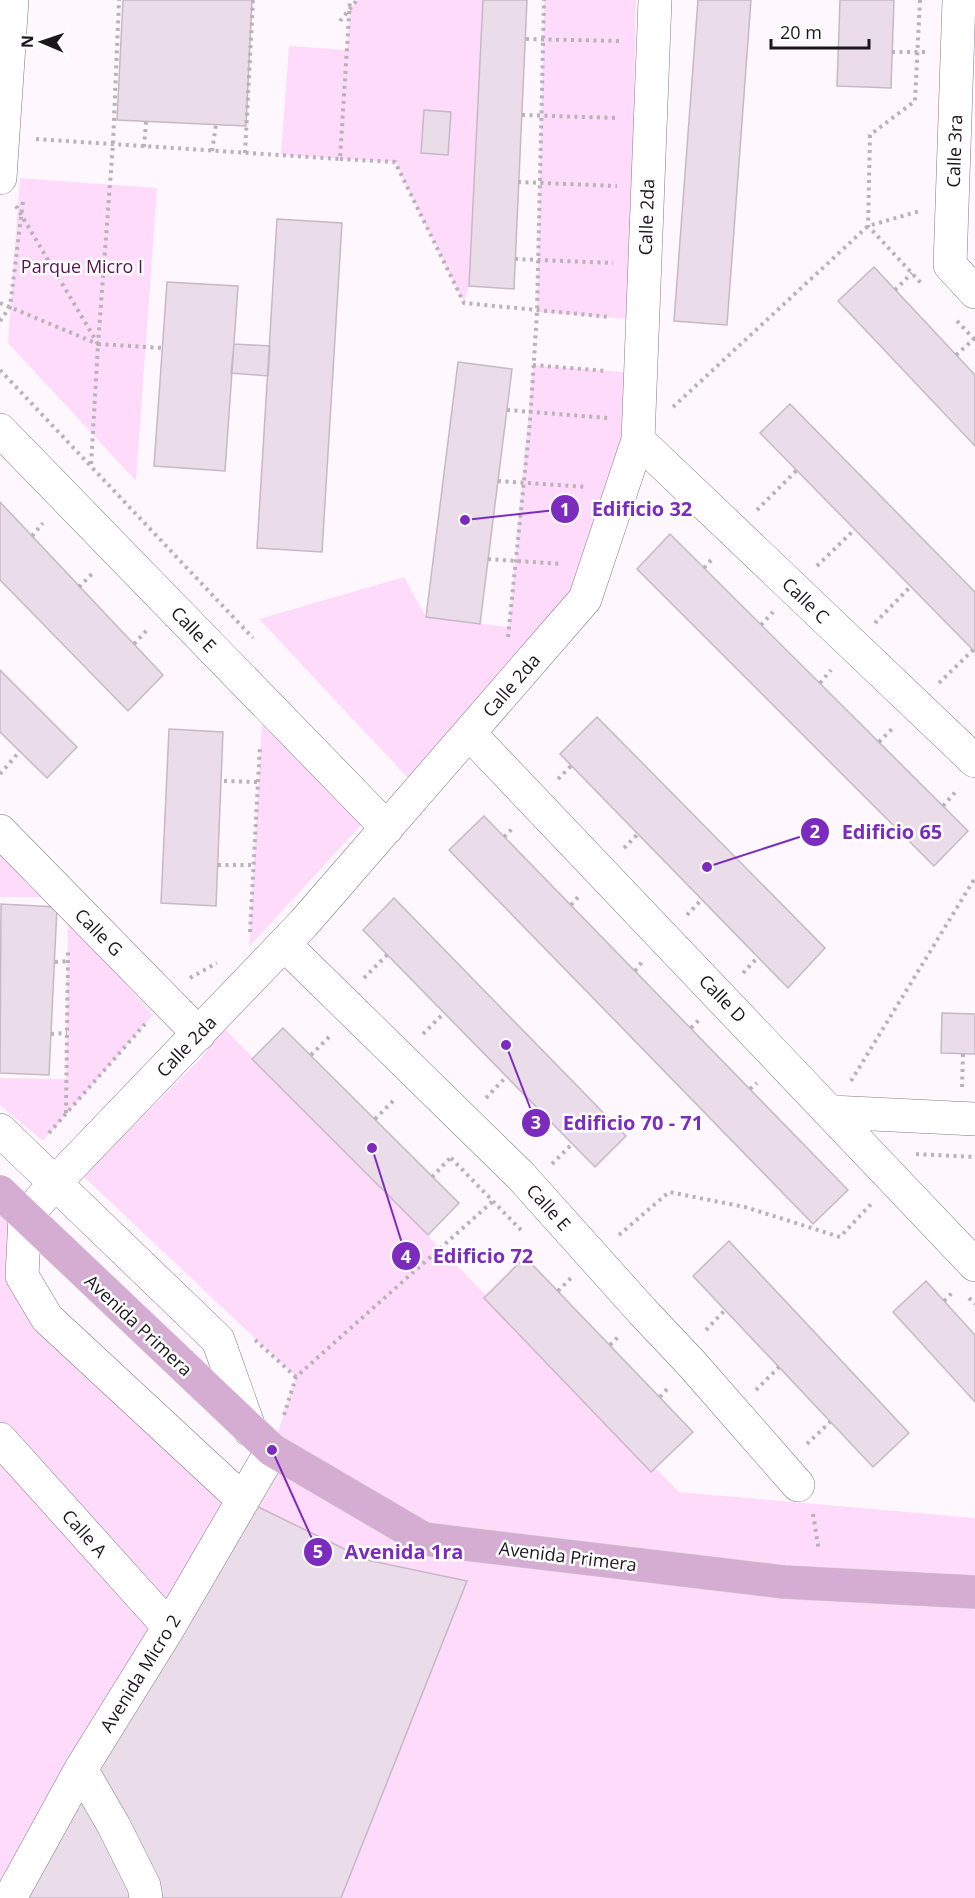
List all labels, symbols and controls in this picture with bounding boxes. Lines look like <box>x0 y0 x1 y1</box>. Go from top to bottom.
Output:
north arrow <box>12 12 72 72</box>
scale bar <box>771 12 868 50</box>
text: 20 m <box>780 20 822 44</box>
text: N <box>16 35 38 48</box>
street label: Calle 3ra <box>941 114 967 188</box>
street label: Calle 2da <box>633 178 659 256</box>
park label: Parque Micro I <box>21 254 143 278</box>
callout: Edificio 32 <box>550 490 704 528</box>
text: Edificio 32 <box>592 495 692 522</box>
text: 1 <box>560 497 570 521</box>
street label: Calle C <box>777 572 835 628</box>
street label: Calle E <box>166 601 222 657</box>
street label: Calle 2da <box>477 648 545 722</box>
callout: Edificio 65 <box>800 813 955 851</box>
text: Edificio 65 <box>842 818 942 845</box>
text: 2 <box>810 819 820 843</box>
street label: Calle G <box>70 903 128 961</box>
street label: Calle D <box>694 969 752 1027</box>
street label: Calle 2da <box>151 1010 221 1082</box>
callout: Edificio 70 - 71 <box>521 1104 715 1142</box>
text: Edificio 70 - 71 <box>563 1109 703 1136</box>
text: 3 <box>531 1110 541 1134</box>
street label: Calle E <box>522 1178 576 1236</box>
callout: Edificio 72 <box>391 1237 546 1275</box>
text: Edificio 72 <box>433 1242 533 1269</box>
text: 4 <box>401 1244 411 1268</box>
street label: Avenida Primera <box>80 1269 198 1381</box>
street label: Calle A <box>57 1504 113 1563</box>
callout: Avenida 1ra <box>303 1533 476 1571</box>
street label: Avenida Primera <box>498 1536 638 1576</box>
text: Avenida 1ra <box>345 1538 463 1565</box>
text: 5 <box>313 1539 323 1563</box>
street label: Avenida Micro 2 <box>94 1610 186 1736</box>

